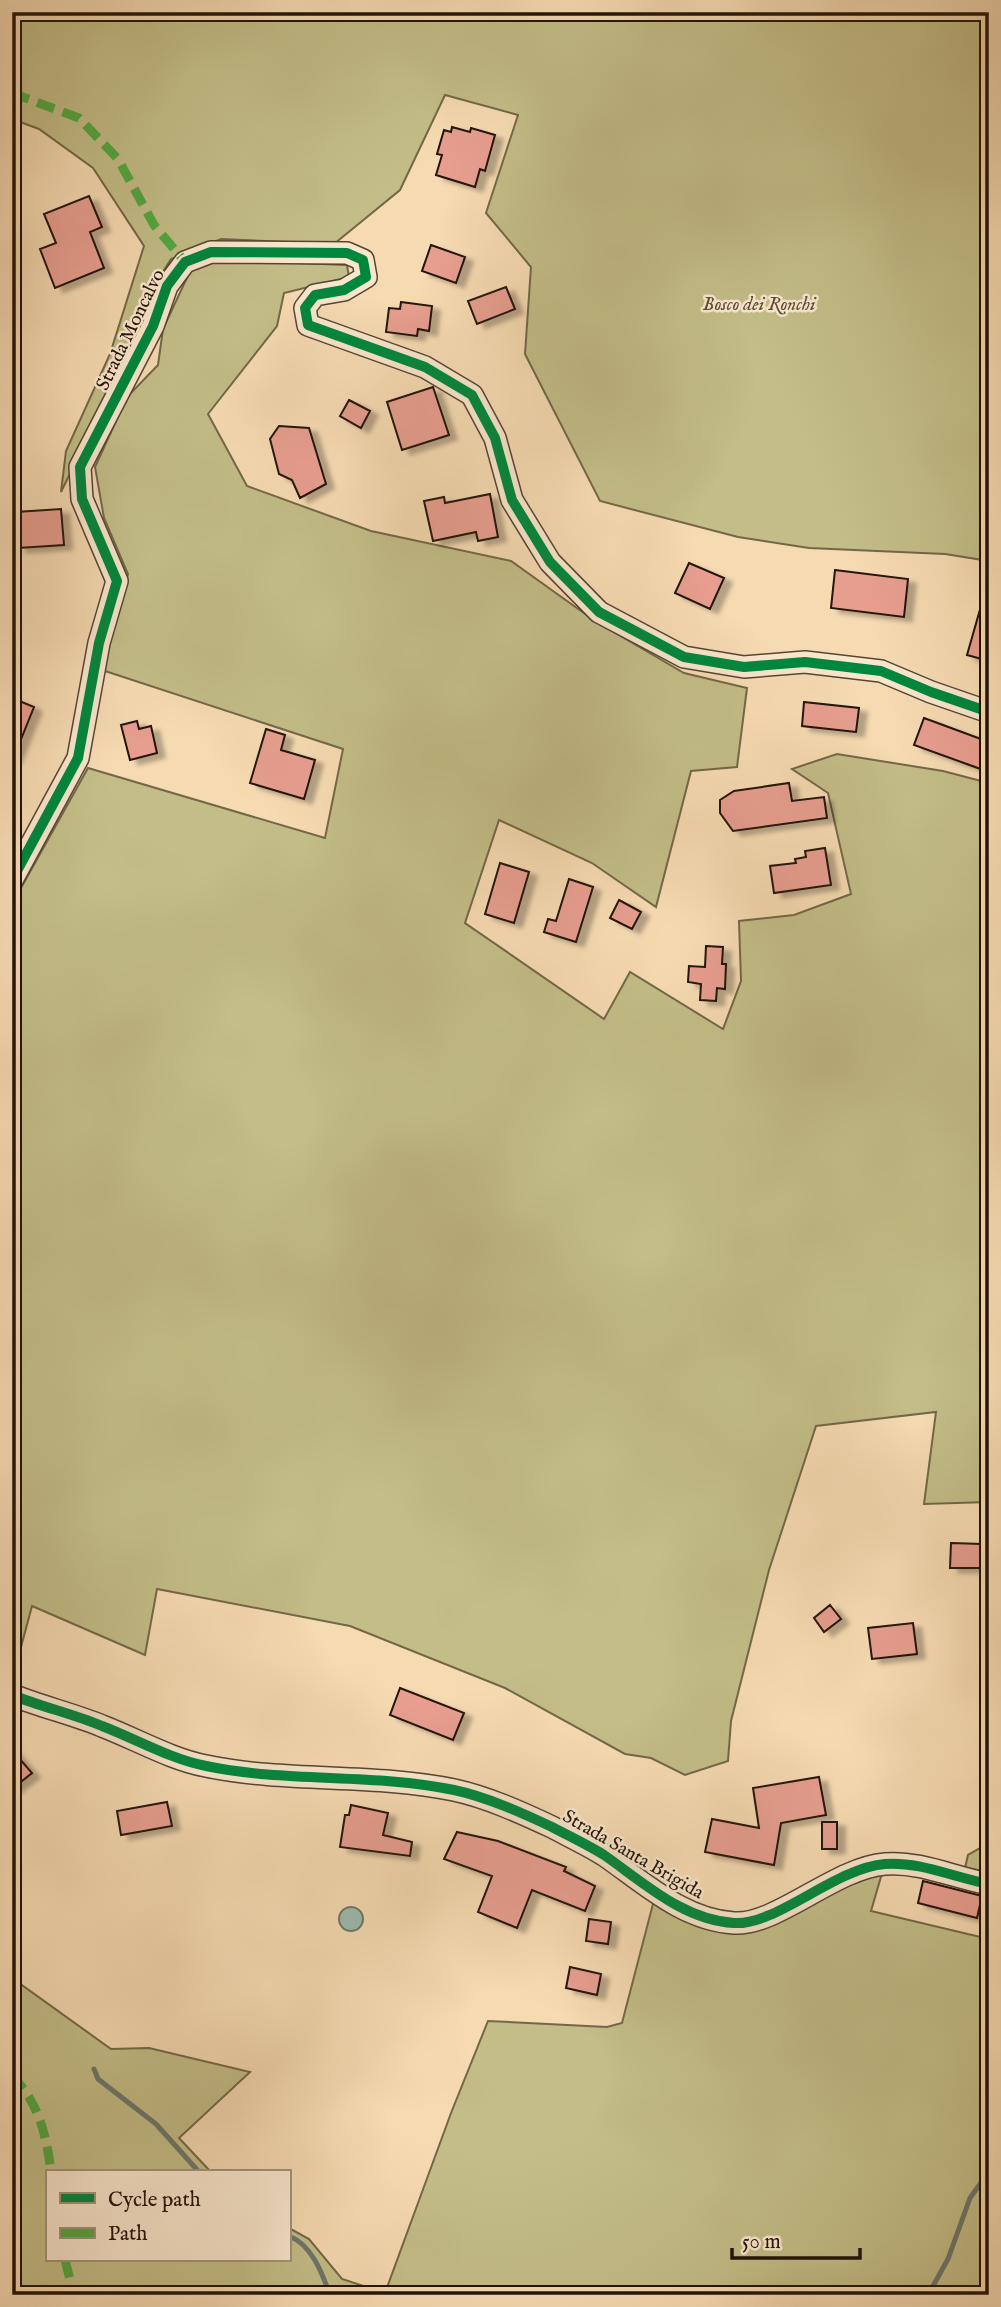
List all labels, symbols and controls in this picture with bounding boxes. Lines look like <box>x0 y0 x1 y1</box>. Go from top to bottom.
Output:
street label: Strada Moncalvo <box>91 266 171 394</box>
park label: Bosco dei Ronchi <box>703 293 817 317</box>
street label: Strada Santa Brigida <box>558 1805 709 1906</box>
legend <box>46 2170 290 2262</box>
text: Cycle path <box>108 2187 201 2214</box>
scale bar <box>732 2216 859 2260</box>
text: Path <box>108 2221 147 2248</box>
text: 50 m <box>742 2229 781 2256</box>

